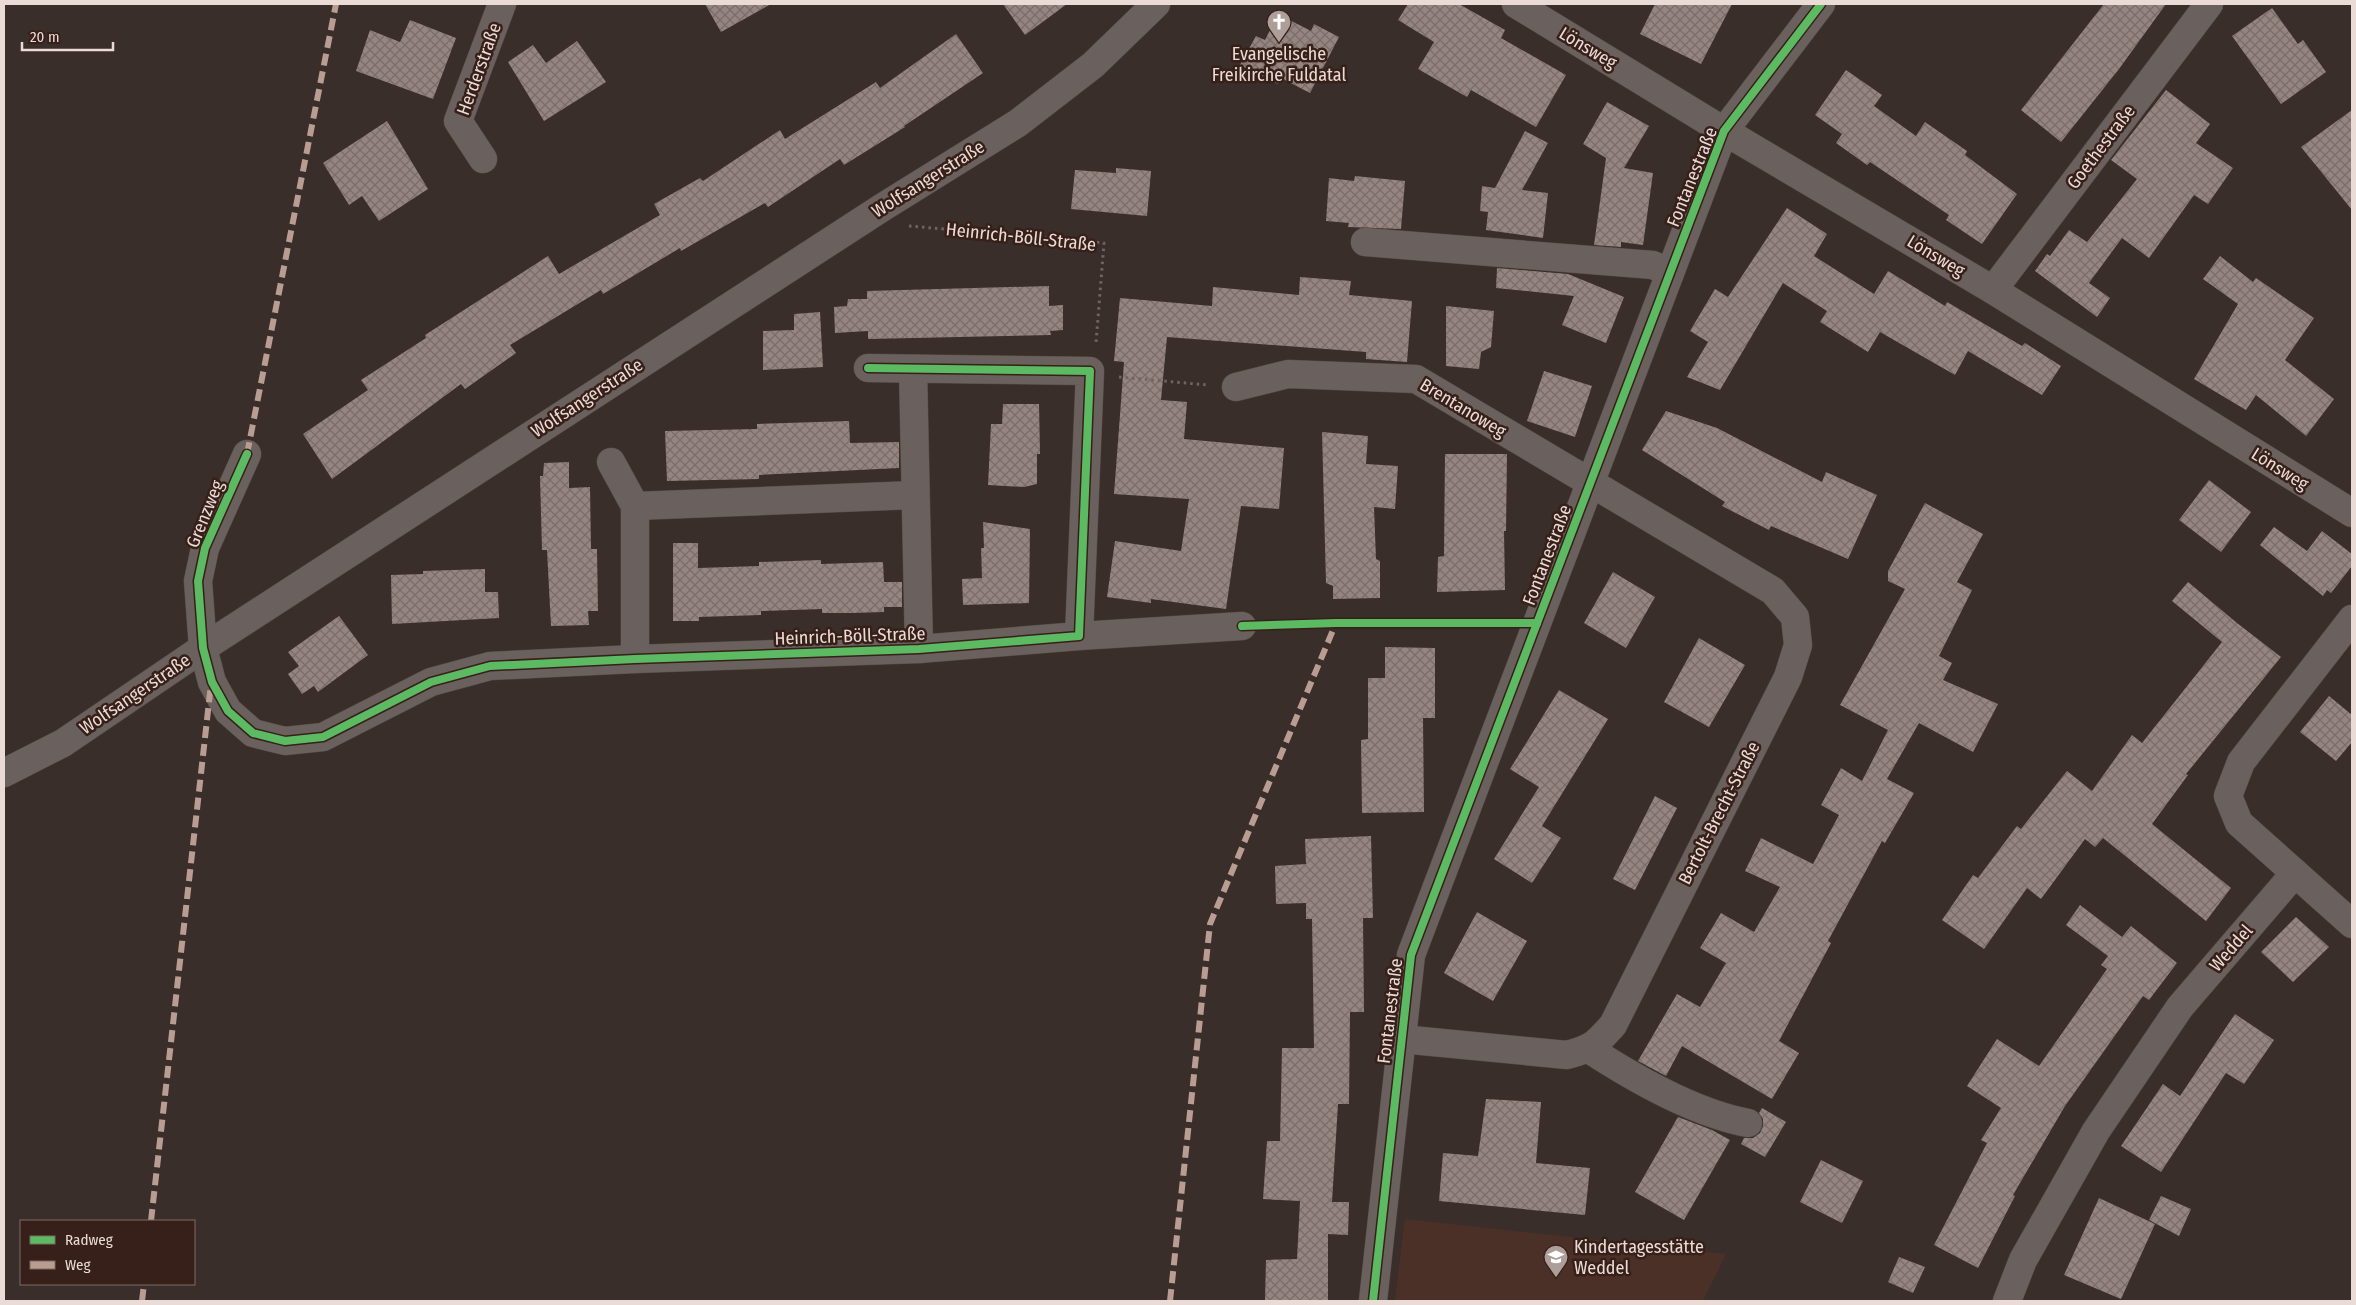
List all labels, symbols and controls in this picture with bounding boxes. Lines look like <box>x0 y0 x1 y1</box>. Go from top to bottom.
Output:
church icon: Evangelische Freikirche Fuldatal <box>1266 9 1292 43</box>
scale bar <box>22 20 114 52</box>
street label: Herderstraße <box>452 20 506 118</box>
street label: Lönsweg <box>1555 22 1621 74</box>
text: 20 m <box>30 28 60 46</box>
place label: Evangelische Freikirche Fuldatal <box>1212 43 1346 86</box>
street label: Goethestraße <box>2062 101 2140 193</box>
street label: Fontanestraße <box>1662 124 1722 230</box>
street label: Wolfsangerstraße <box>868 136 988 222</box>
street label: Heinrich-Böll-Straße <box>945 218 1097 256</box>
street label: Lönsweg <box>1903 230 1969 282</box>
street label: Wolfsangerstraße <box>527 354 647 442</box>
street label: Brentanoweg <box>1416 374 1511 443</box>
street label: Lönsweg <box>2247 443 2313 495</box>
street label: Grenzweg <box>182 477 229 551</box>
street label: Fontanestraße <box>1518 502 1576 608</box>
street label: Heinrich-Böll-Straße <box>774 622 926 650</box>
street label: Wolfsangerstraße <box>76 649 195 739</box>
street label: Bertolt-Brecht-Straße <box>1673 738 1765 888</box>
street label: Weddel <box>2205 920 2258 976</box>
street label: Fontanestraße <box>1373 957 1407 1065</box>
legend <box>20 1220 195 1285</box>
text: Radweg <box>65 1231 113 1249</box>
place label: Kindertagesstätte Weddel <box>1574 1236 1704 1279</box>
school or university icon: Kindertagesstätte Weddel <box>1543 1244 1569 1278</box>
text: Weg <box>65 1256 91 1274</box>

